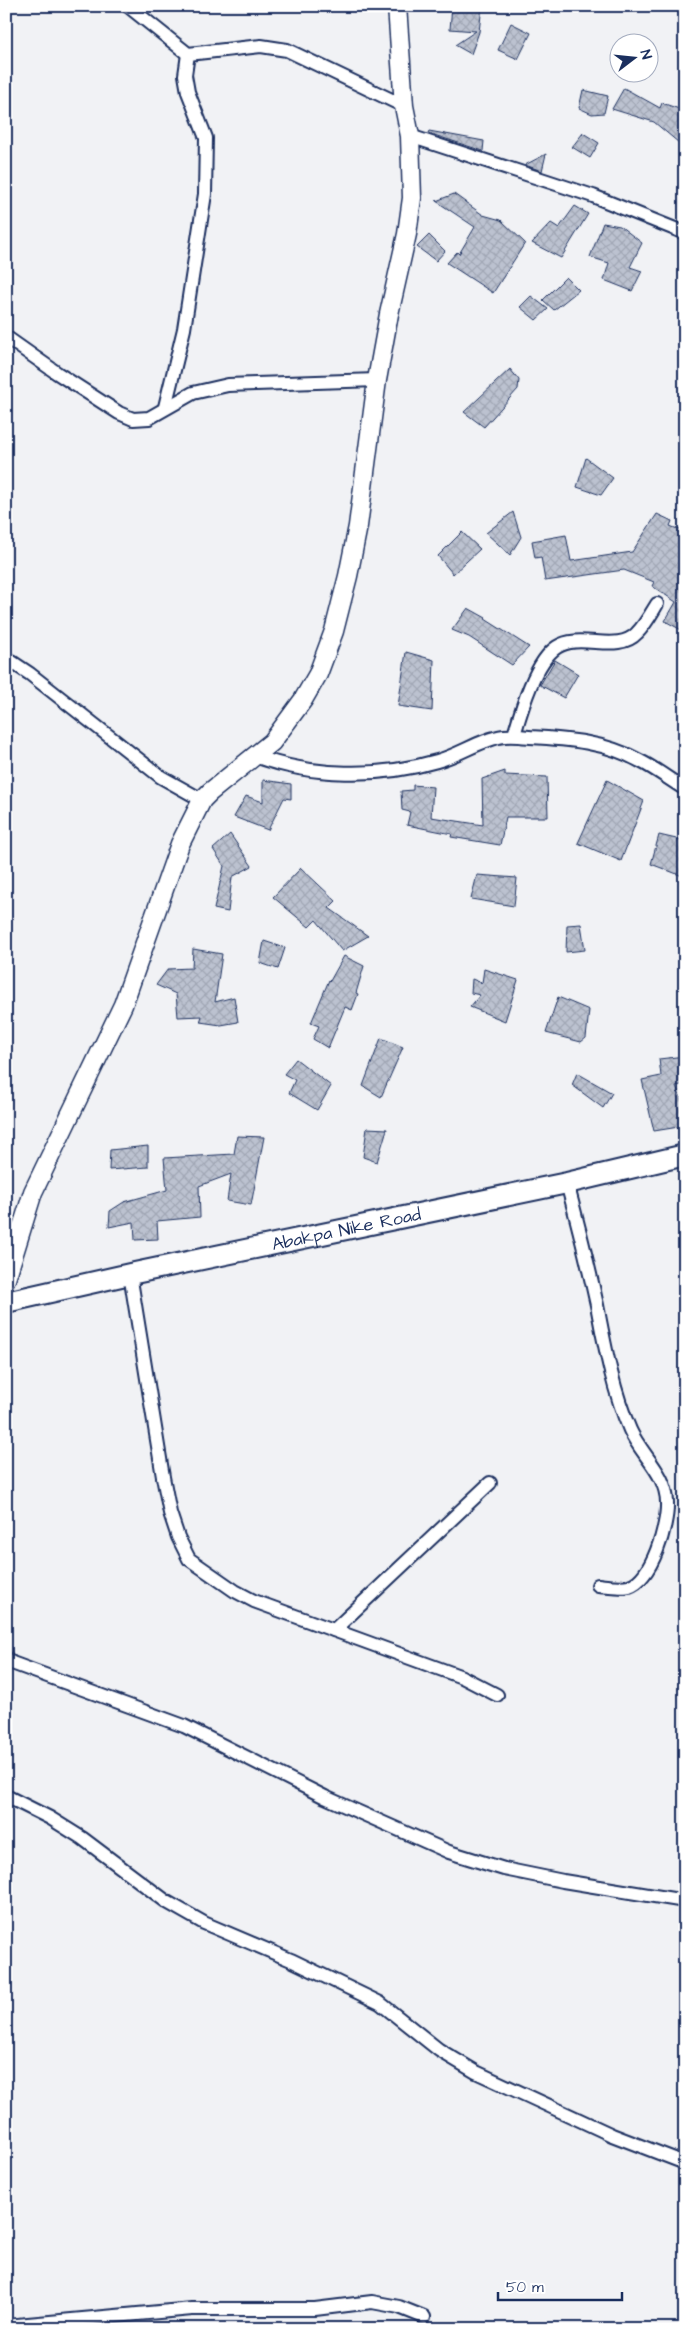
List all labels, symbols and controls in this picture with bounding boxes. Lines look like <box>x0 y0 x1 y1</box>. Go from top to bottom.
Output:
north arrow <box>608 32 658 82</box>
text: N <box>635 48 656 62</box>
street label: Abakpa Nike Road <box>270 1202 423 1257</box>
scale bar <box>498 2270 622 2302</box>
text: 50 m <box>506 2277 544 2298</box>

